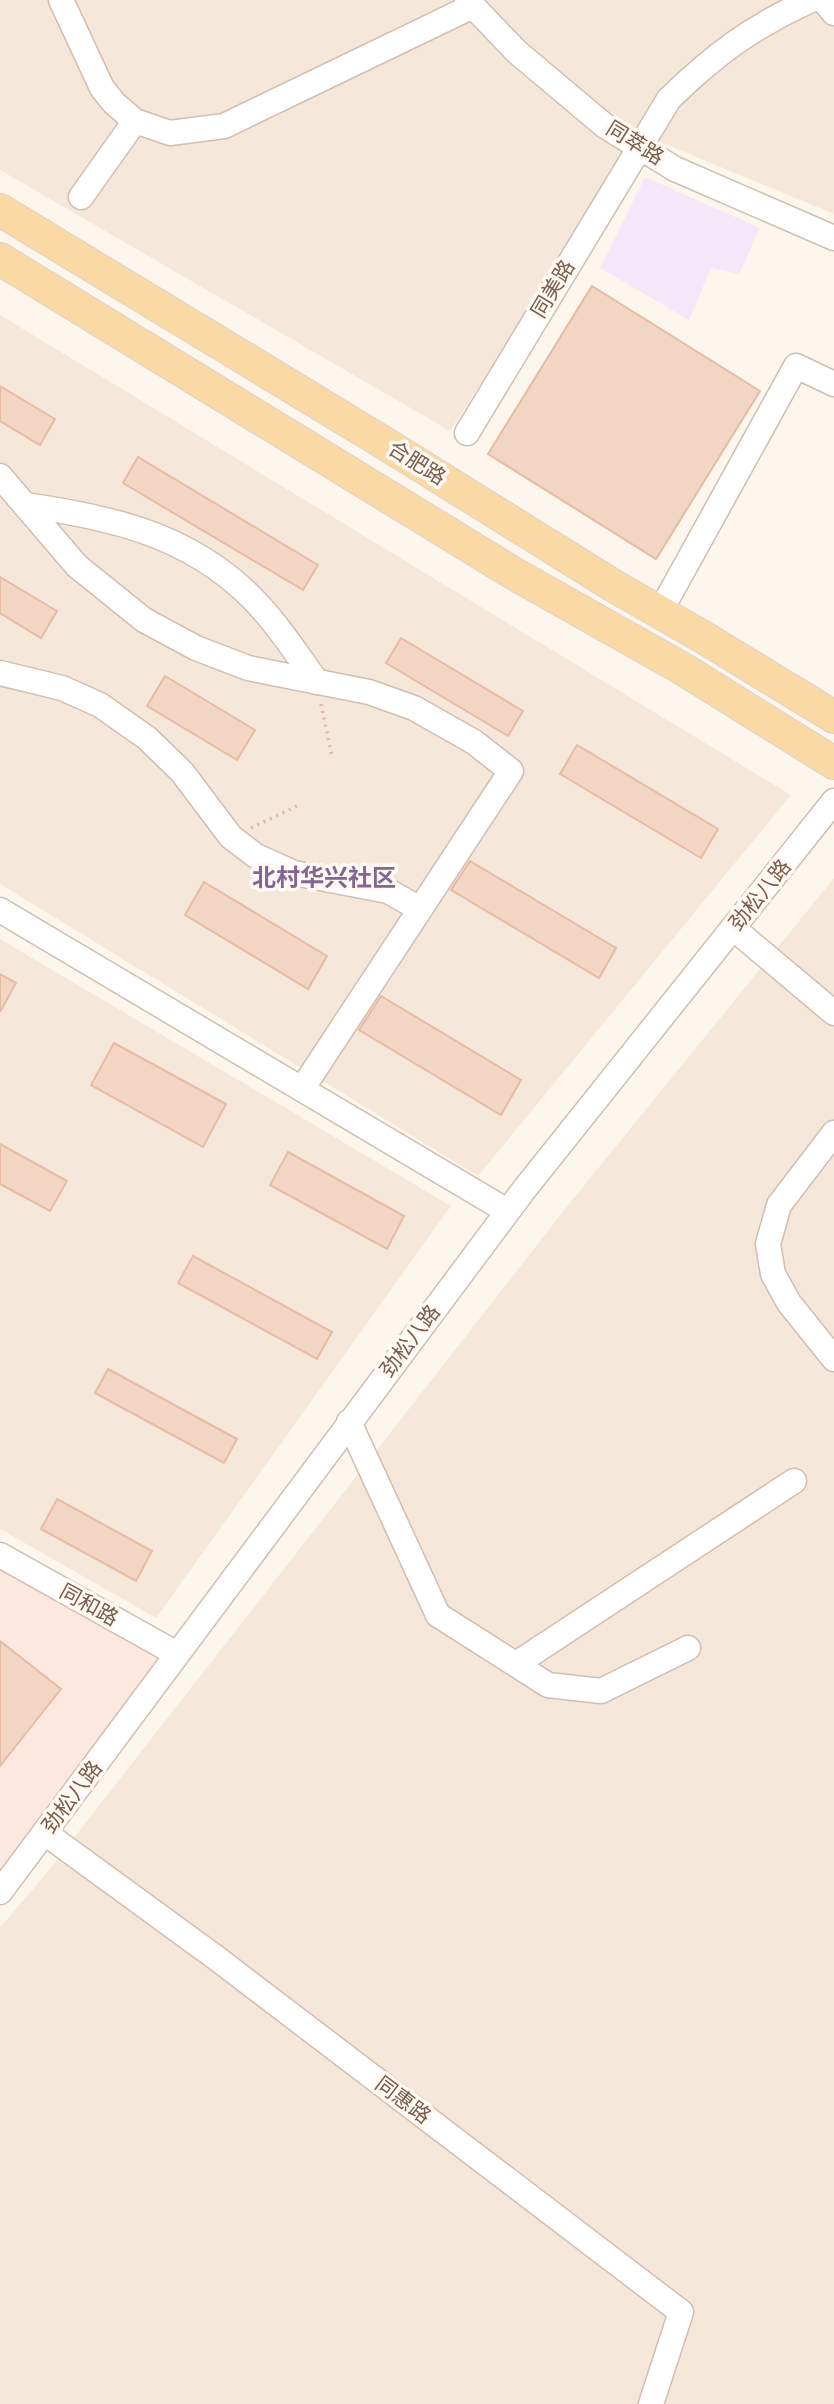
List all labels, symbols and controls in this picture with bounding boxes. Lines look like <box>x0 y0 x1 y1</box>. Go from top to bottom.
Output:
street label: 同萃路 <box>602 114 669 170</box>
street label: 同美路 <box>525 255 580 322</box>
street label: 合肥路 <box>384 434 451 490</box>
street label: 劲松八路 <box>723 854 796 935</box>
district label: 北村华兴社区 <box>252 862 396 891</box>
street label: 劲松八路 <box>374 1299 445 1382</box>
street label: 同和路 <box>56 1577 123 1631</box>
street label: 劲松八路 <box>36 1755 107 1838</box>
street label: 同惠路 <box>371 2070 437 2129</box>

